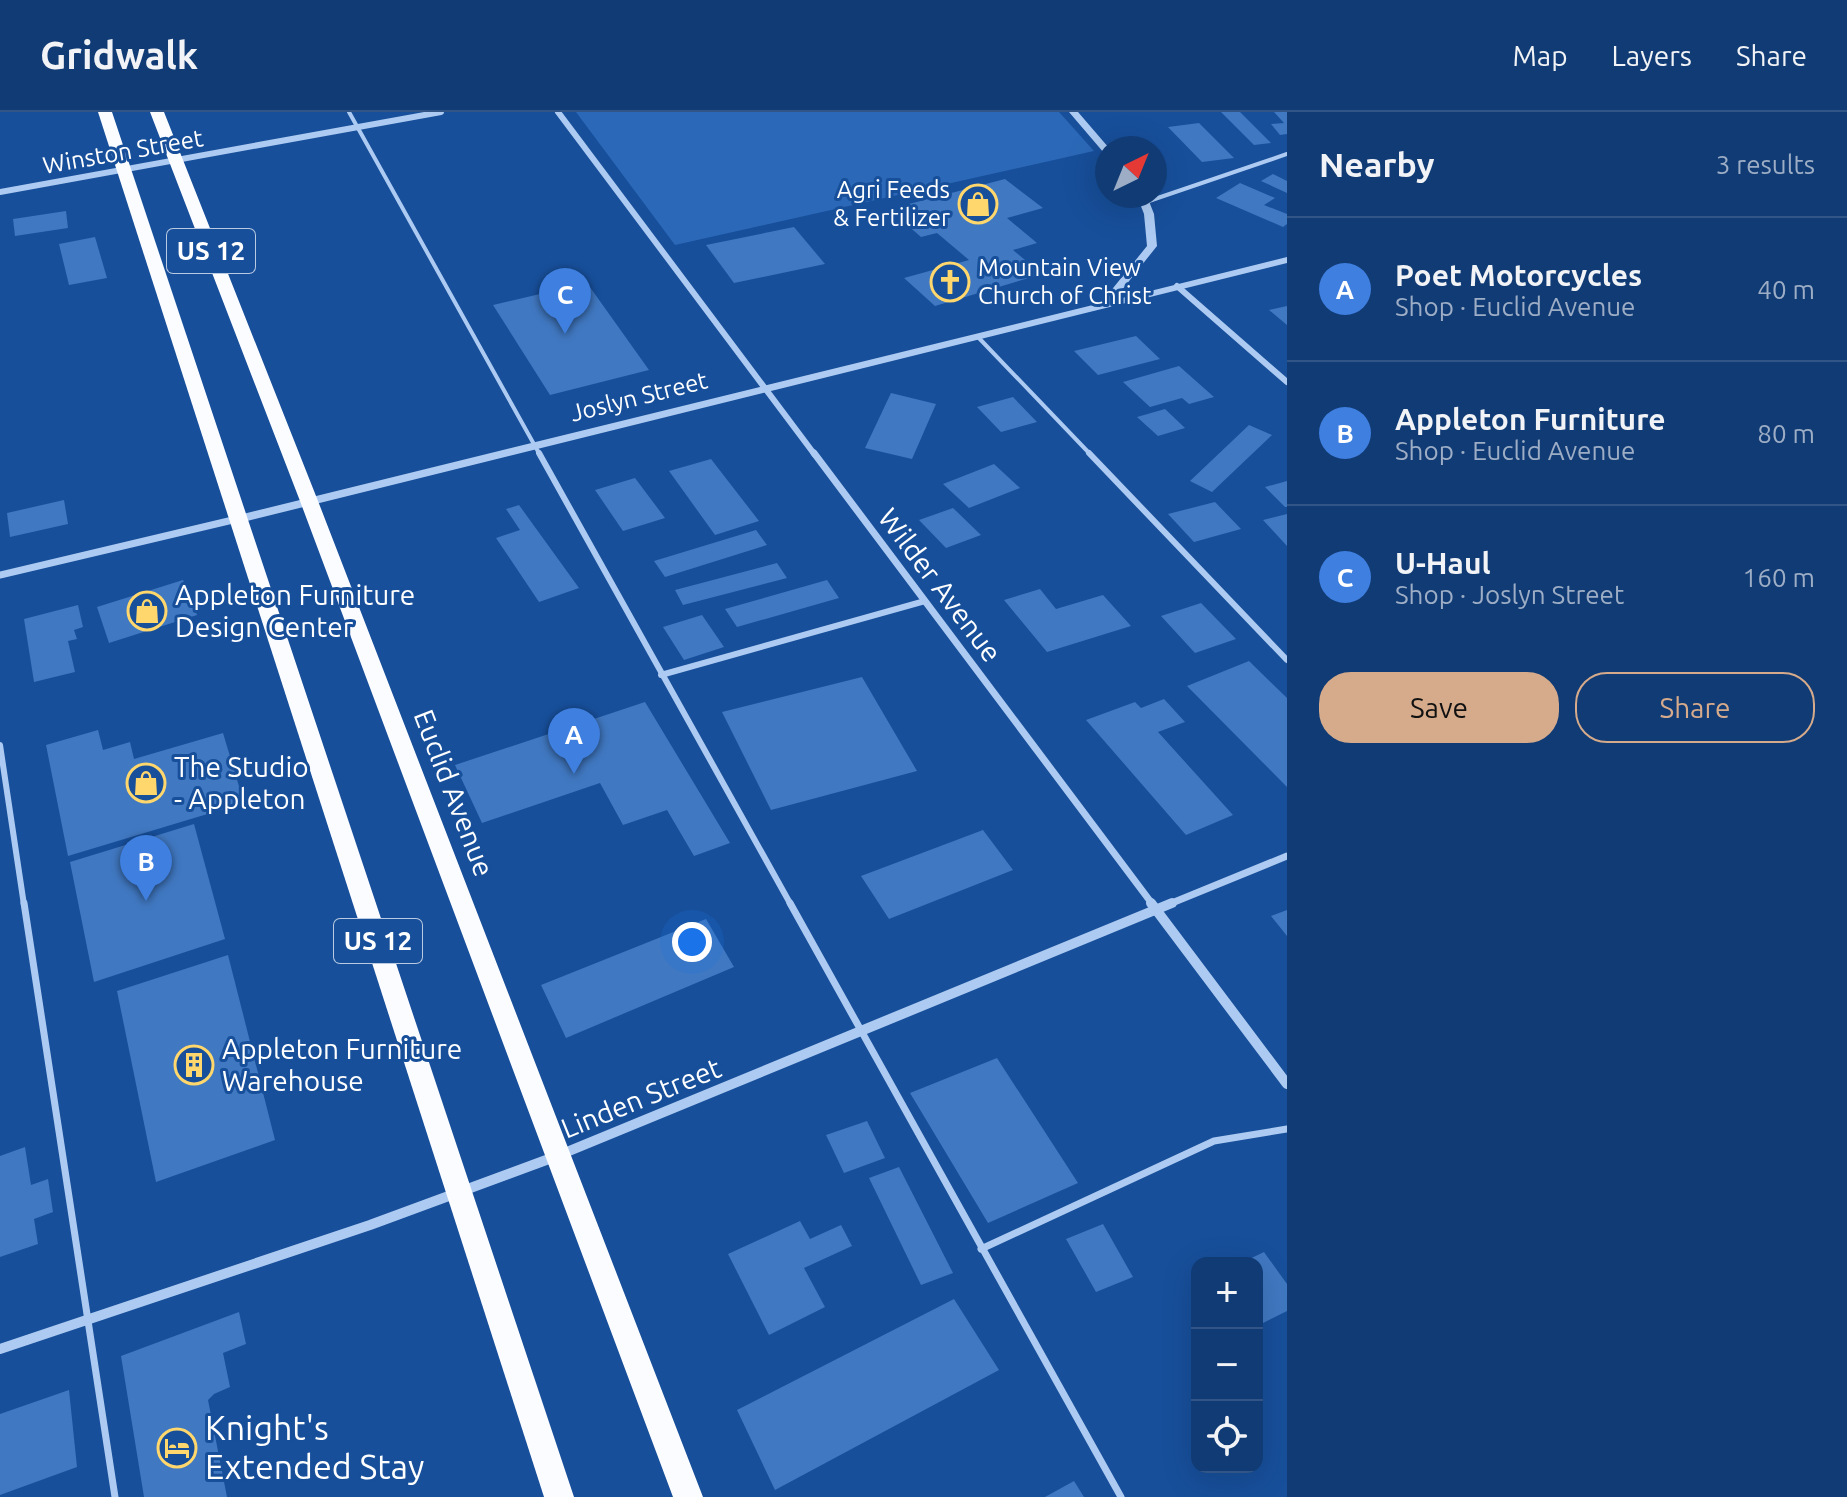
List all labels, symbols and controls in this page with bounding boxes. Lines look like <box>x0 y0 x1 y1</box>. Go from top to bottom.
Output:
text: Gridwalk <box>40 34 198 76</box>
text: Map <box>1512 40 1568 71</box>
text: Layers <box>1612 40 1692 71</box>
text: Share <box>1736 40 1807 71</box>
street label: Winston Street <box>41 124 206 179</box>
north arrow <box>1095 136 1167 208</box>
text: Nearby <box>1319 145 1434 183</box>
text: 3 results <box>1716 150 1815 179</box>
place label: Agri Feeds & Fertilizer <box>833 176 950 231</box>
shop icon: Agri Feeds & Fertilizer <box>957 183 999 225</box>
road number: US 12 <box>167 229 255 273</box>
place label: Mountain View Church of Christ <box>978 254 1152 309</box>
text: Poet Motorcycles <box>1395 258 1642 292</box>
church icon: Mountain View Church of Christ <box>929 261 971 303</box>
pin: C <box>539 268 591 334</box>
text: A <box>1336 275 1354 304</box>
text: 40 m <box>1757 275 1815 304</box>
text: Shop · Euclid Avenue <box>1395 292 1635 321</box>
street label: Joslyn Street <box>568 366 711 427</box>
text: Appleton Furniture <box>1395 402 1666 436</box>
text: B <box>1336 419 1354 448</box>
text: 80 m <box>1757 419 1815 448</box>
text: Shop · Euclid Avenue <box>1395 436 1635 465</box>
street label: Wilder Avenue <box>873 502 1008 667</box>
text: U-Haul <box>1395 546 1491 580</box>
text: C <box>1337 563 1353 592</box>
text: 160 m <box>1743 563 1815 592</box>
place label: Appleton Furniture Design Center <box>175 579 415 642</box>
text: Shop · Joslyn Street <box>1395 580 1624 609</box>
shop icon: Appleton Furniture Design Center <box>126 590 168 632</box>
button: Save <box>1319 672 1559 743</box>
button: Share <box>1575 672 1815 743</box>
street label: Euclid Avenue <box>408 705 500 880</box>
pin: A <box>548 708 600 774</box>
place label: The Studio - Appleton <box>174 751 309 814</box>
shop icon: The Studio - Appleton <box>125 762 167 804</box>
pin: B <box>120 835 172 901</box>
road number: US 12 <box>334 919 422 963</box>
your location <box>672 922 712 962</box>
place label: Appleton Furniture Warehouse <box>222 1033 462 1096</box>
building icon: Appleton Furniture Warehouse <box>173 1044 215 1086</box>
street label: Linden Street <box>556 1051 725 1144</box>
map controls <box>1191 1257 1263 1473</box>
button: + <box>1191 1257 1263 1329</box>
button: − <box>1191 1329 1263 1401</box>
button: locate <box>1191 1401 1263 1473</box>
place label: Knight's Extended Stay <box>205 1408 424 1485</box>
hotel icon: Knight's Extended Stay <box>156 1427 198 1469</box>

